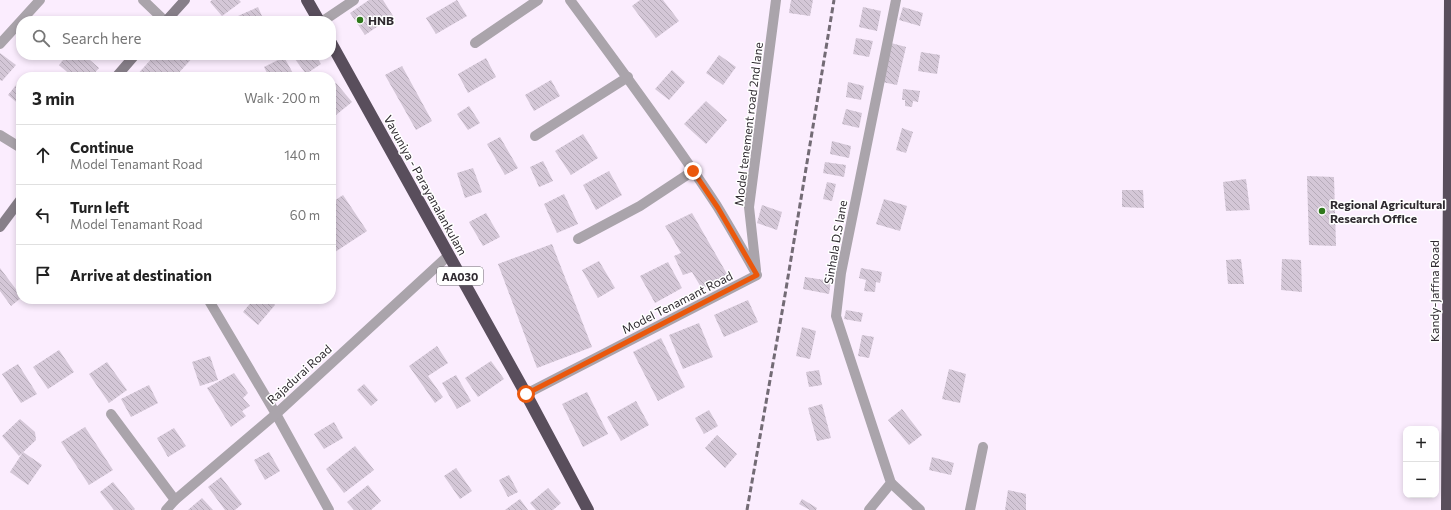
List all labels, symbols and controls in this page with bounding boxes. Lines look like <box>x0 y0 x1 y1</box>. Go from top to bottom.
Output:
place label: HNB <box>368 13 394 27</box>
marker: HNB <box>355 15 365 25</box>
search box <box>16 16 336 60</box>
icon: search <box>30 27 52 49</box>
text: Search here <box>62 29 141 47</box>
street label: Model tenement road 2nd lane <box>731 41 765 207</box>
text: 3 min <box>32 88 75 109</box>
text: Walk · 200 m <box>244 90 320 106</box>
street label: Vavuniya - Parayanalankulam <box>382 113 470 257</box>
text: Continue <box>70 138 134 156</box>
icon: ahead <box>32 144 54 166</box>
text: 140 m <box>284 147 320 163</box>
text: Model Tenamant Road <box>70 156 203 172</box>
route end <box>684 162 702 180</box>
place label: Regional Agricultural Research Office <box>1330 197 1446 225</box>
text: Turn left <box>70 198 129 216</box>
street label: Sinhala D.S lane <box>821 199 849 285</box>
icon: left <box>32 204 54 226</box>
marker: Regional Agricultural Research Office <box>1317 206 1327 216</box>
text: 60 m <box>290 207 320 223</box>
text: Model Tenamant Road <box>70 216 203 232</box>
street label: Kandy-Jaffna Road <box>1427 240 1442 342</box>
icon: arrive <box>32 264 54 286</box>
text: Arrive at destination <box>70 266 212 284</box>
road number: AA030 <box>437 267 483 285</box>
street label: Model Tenamant Road <box>619 268 735 336</box>
street label: Rajadurai Road <box>264 341 334 407</box>
route start <box>517 385 535 403</box>
map controls <box>1403 426 1439 498</box>
button: + <box>1403 426 1439 462</box>
button: − <box>1403 462 1439 498</box>

